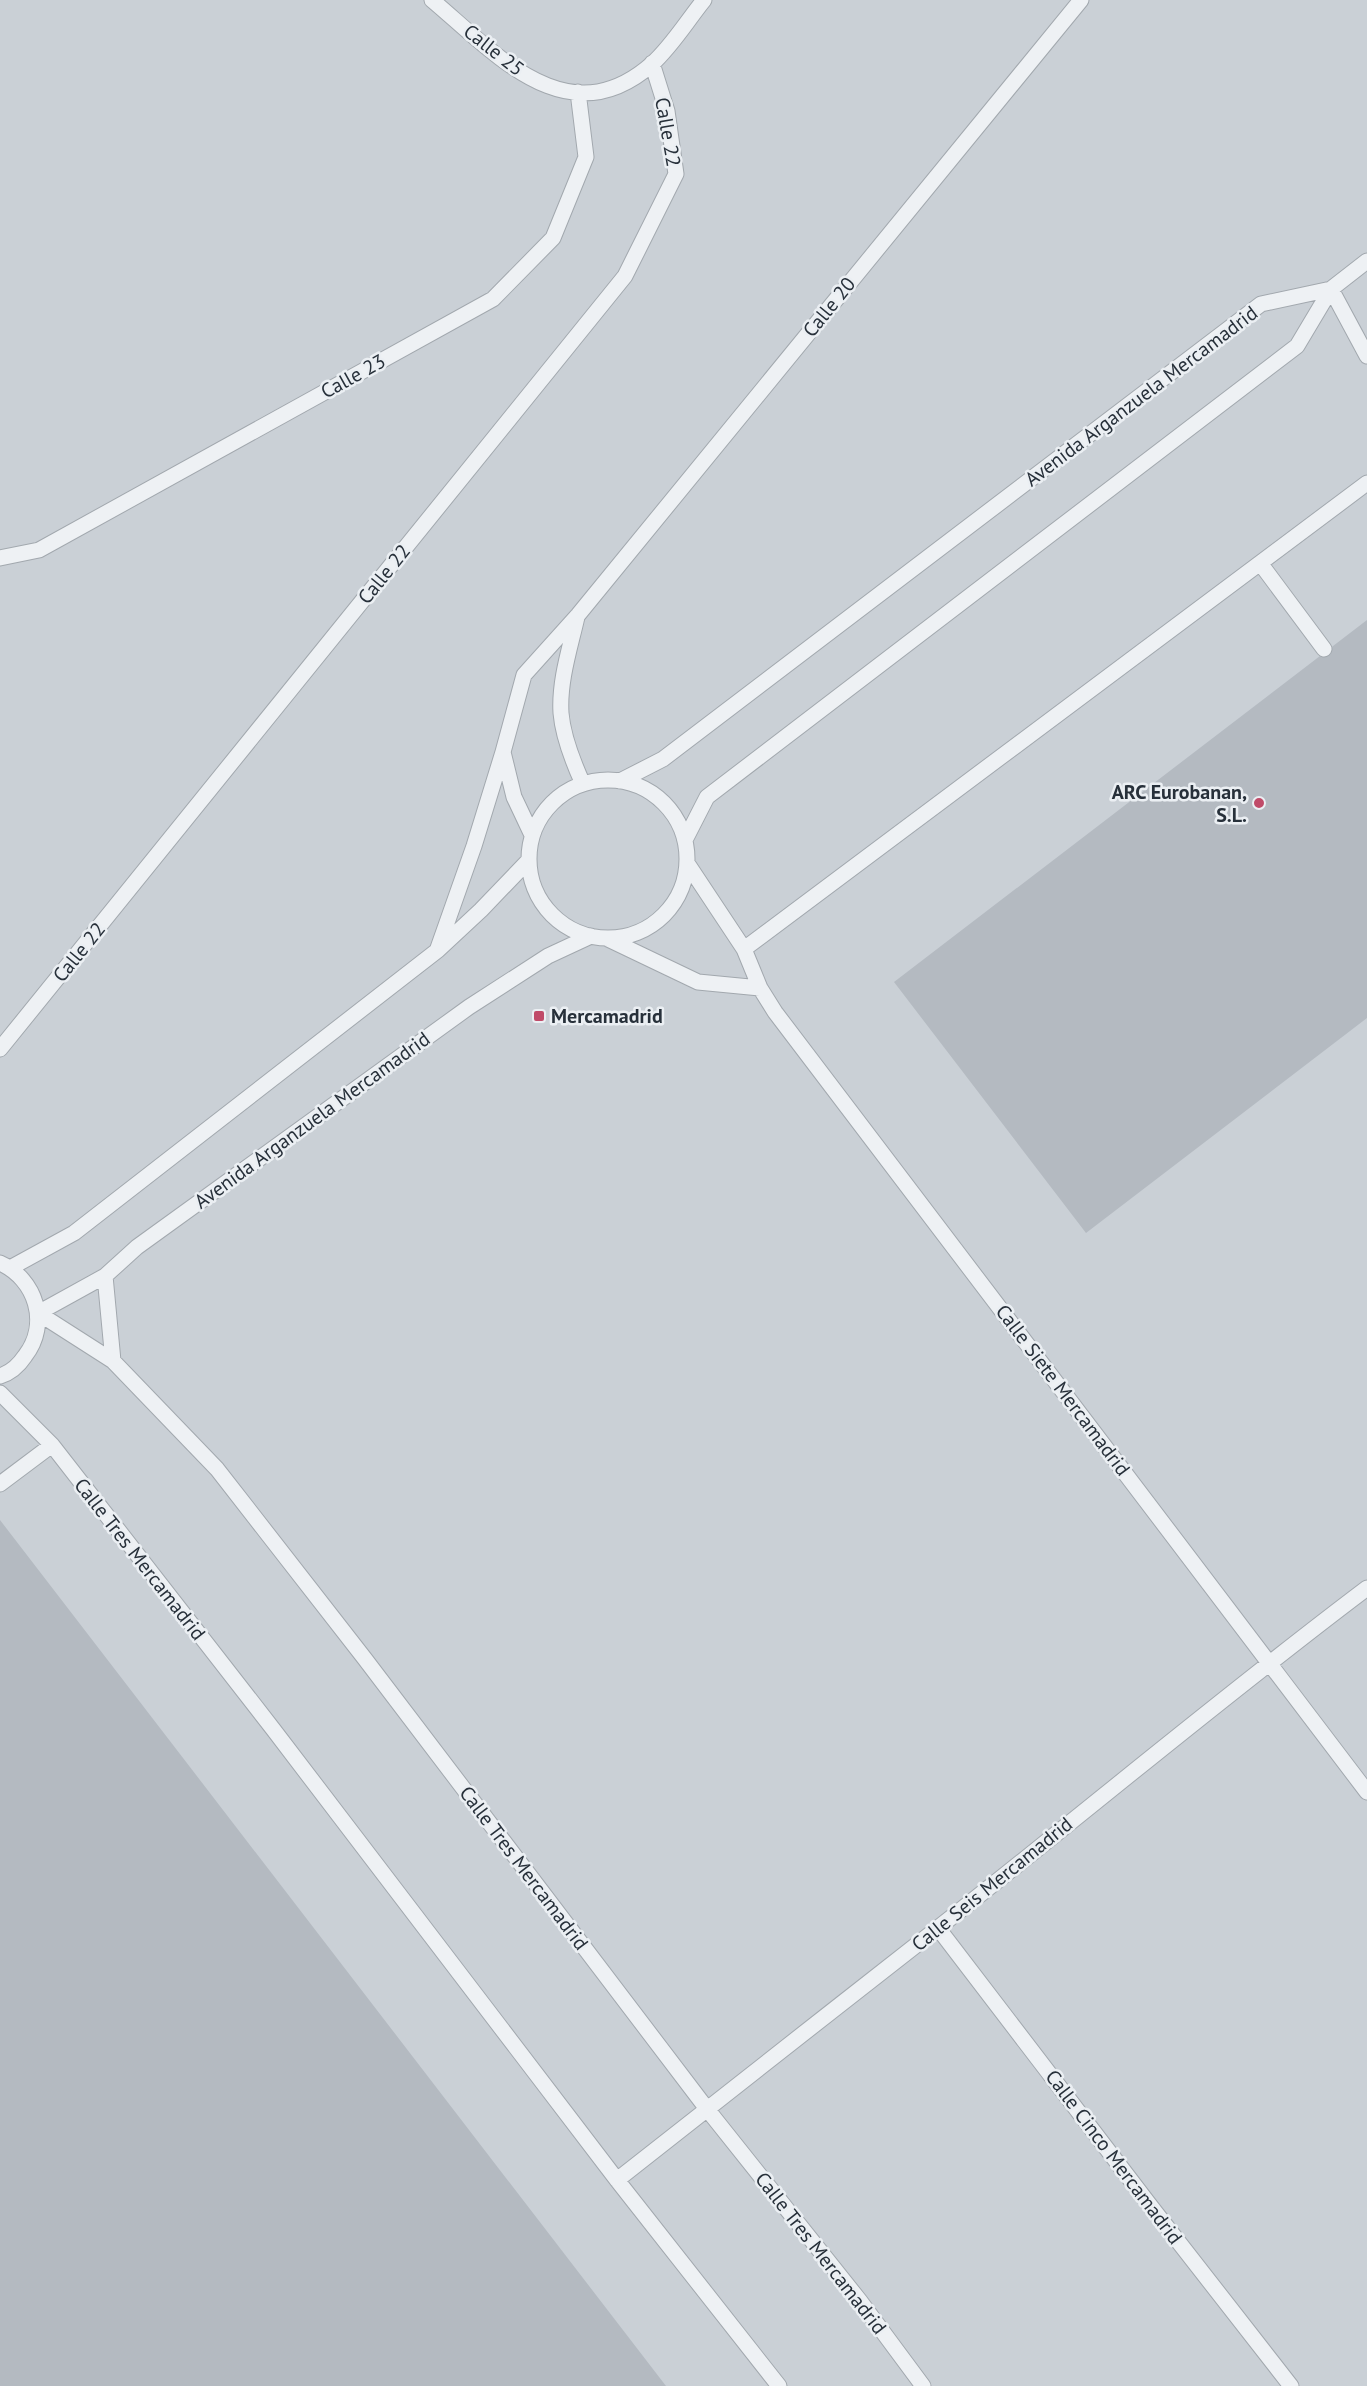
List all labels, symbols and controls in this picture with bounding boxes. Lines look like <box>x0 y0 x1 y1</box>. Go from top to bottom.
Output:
street label: Calle 25 <box>458 18 530 82</box>
street label: Calle 22 <box>649 95 687 169</box>
street label: Calle 20 <box>797 272 861 342</box>
street label: Avenida Arganzuela Mercamadrid <box>1019 300 1263 492</box>
street label: Calle 23 <box>316 348 390 404</box>
street label: Calle 22 <box>352 539 416 609</box>
place label: ARC Eurobanan, S.L. <box>1112 779 1247 828</box>
marker: ARC Eurobanan, S.L. <box>1252 796 1266 810</box>
street label: Calle 22 <box>47 917 111 987</box>
place label: Mercamadrid <box>551 1003 663 1029</box>
marker: Mercamadrid <box>532 1009 546 1023</box>
street label: Avenida Arganzuela Mercamadrid <box>189 1026 435 1214</box>
street label: Calle Siete Mercamadrid <box>990 1299 1136 1481</box>
street label: Calle Tres Mercamadrid <box>69 1473 211 1645</box>
street label: Calle Tres Mercamadrid <box>454 1781 594 1955</box>
street label: Calle Seis Mercamadrid <box>906 1811 1078 1957</box>
street label: Calle Cinco Mercamadrid <box>1040 2064 1188 2250</box>
street label: Calle Tres Mercamadrid <box>750 2167 892 2339</box>

